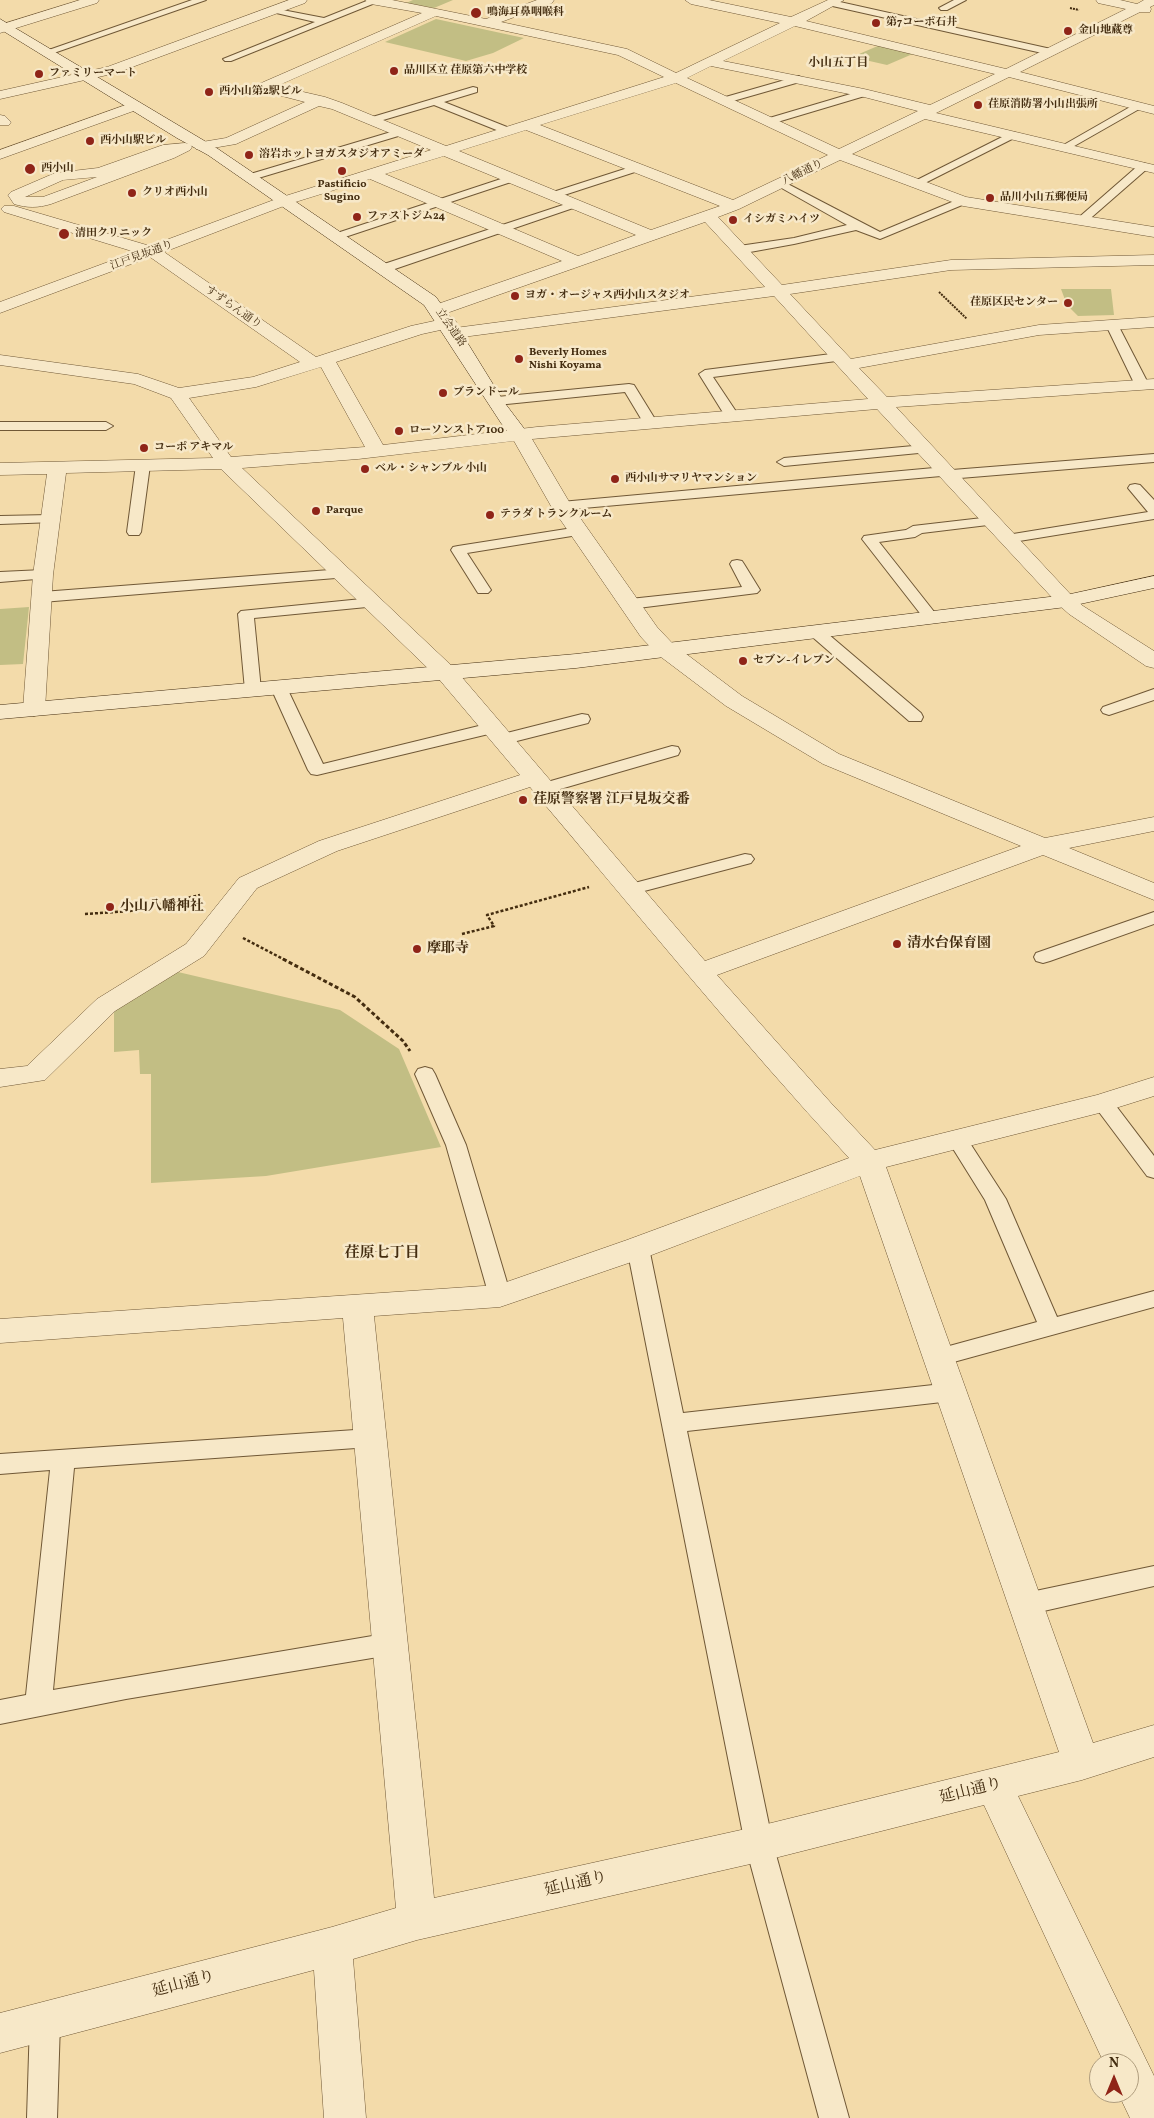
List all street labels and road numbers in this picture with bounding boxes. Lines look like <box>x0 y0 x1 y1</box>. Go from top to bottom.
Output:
street label: 八幡通り <box>780 157 826 189</box>
street label: 江戸見坂通り <box>109 239 175 273</box>
street label: すずらん通り <box>202 284 264 332</box>
street label: 立会道路 <box>432 306 468 350</box>
street label: 延山通り <box>938 1775 1004 1809</box>
street label: 延山通り <box>543 1868 609 1902</box>
street label: 延山通り <box>151 1967 217 2003</box>

